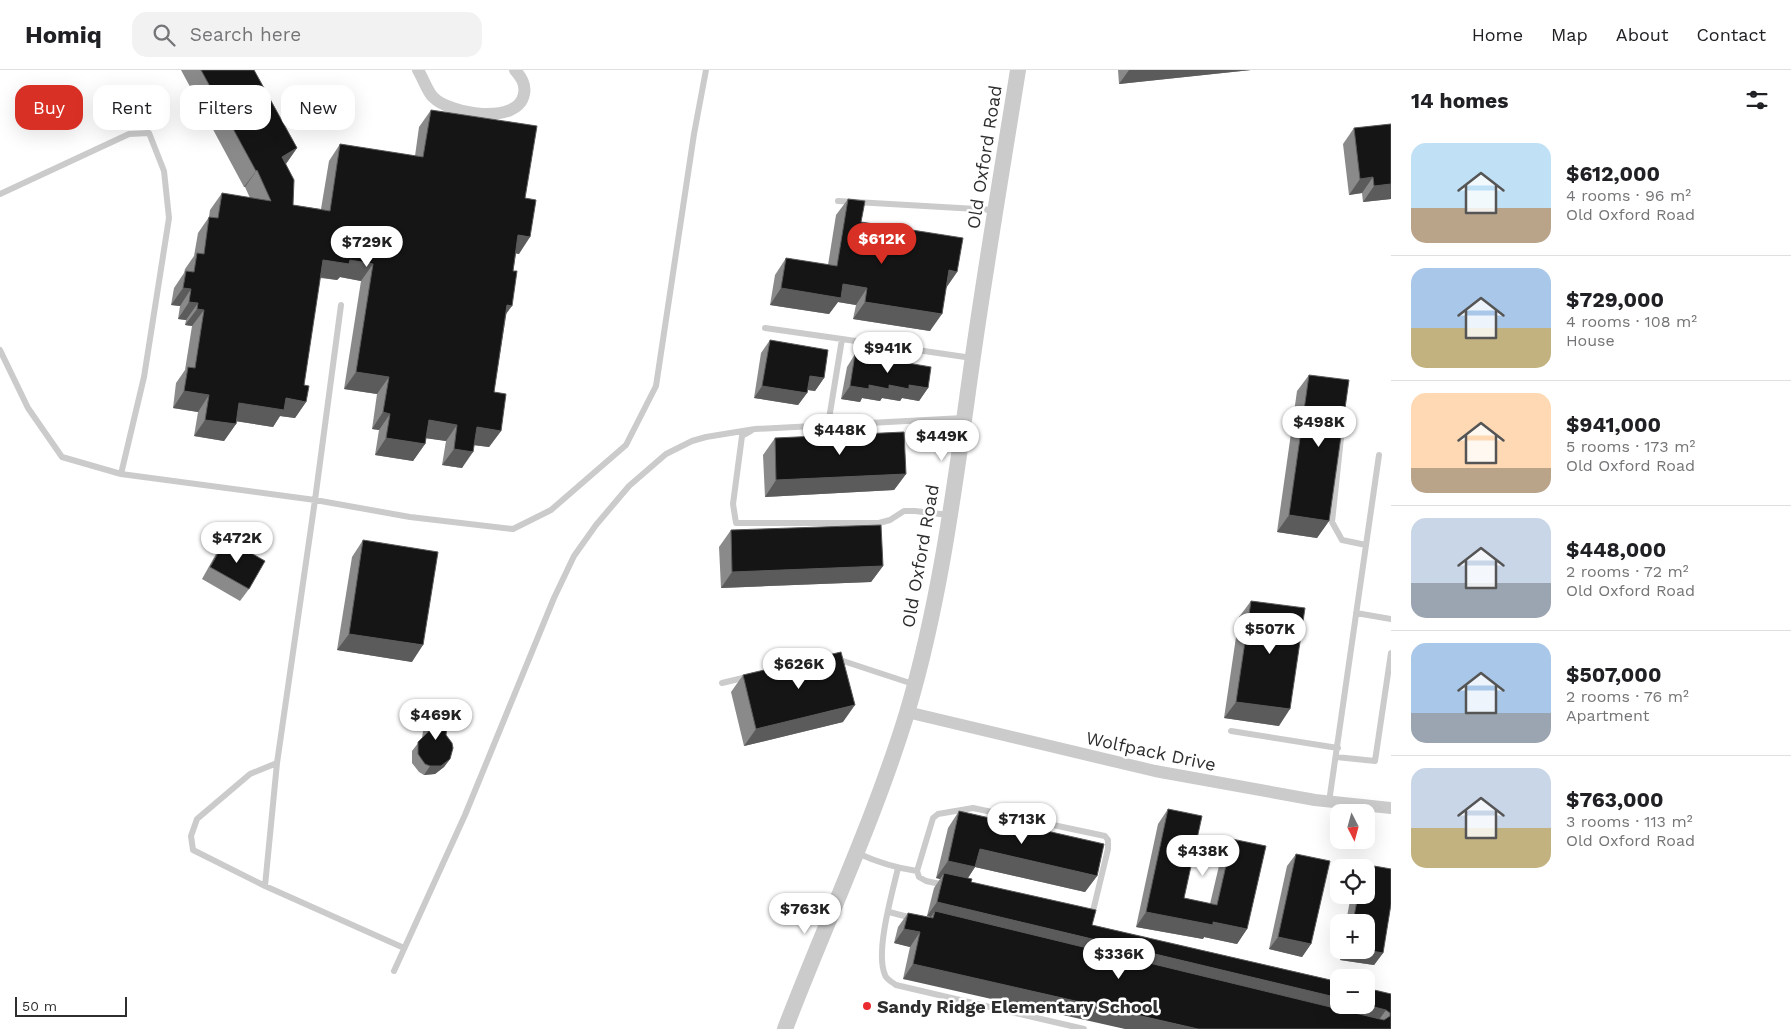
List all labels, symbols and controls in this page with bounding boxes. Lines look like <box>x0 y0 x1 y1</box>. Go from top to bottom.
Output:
search box <box>132 12 482 57</box>
text: Homiq <box>25 21 102 49</box>
icon: search <box>150 21 178 49</box>
text: Search here <box>190 23 301 46</box>
text: Home <box>1472 24 1523 45</box>
text: Map <box>1551 24 1588 45</box>
text: About <box>1616 24 1668 45</box>
text: Contact <box>1696 24 1766 45</box>
street label: Old Oxford Road <box>962 84 1006 230</box>
chip: Buy <box>15 85 83 130</box>
chip: Rent <box>93 85 170 130</box>
chip: Filters <box>180 85 271 130</box>
chip: New <box>281 85 355 130</box>
icon: filters <box>1743 86 1771 114</box>
text: 14 homes <box>1411 88 1508 113</box>
text: $612,000 <box>1566 161 1660 186</box>
icon: home <box>1451 163 1511 223</box>
text: 4 rooms · 96 m² <box>1566 186 1691 205</box>
text: Old Oxford Road <box>1566 205 1695 224</box>
pin: $612K <box>847 222 917 265</box>
pin: $729K <box>332 226 402 268</box>
text: $612K <box>858 229 906 248</box>
text: $729K <box>342 232 392 251</box>
text: $729,000 <box>1566 287 1664 312</box>
icon: home <box>1451 288 1511 348</box>
text: 4 rooms · 108 m² <box>1566 312 1697 331</box>
text: House <box>1566 331 1615 350</box>
pin: $941K <box>853 332 923 374</box>
text: $941K <box>864 338 912 357</box>
pin: $498K <box>1284 406 1354 448</box>
text: $498K <box>1293 412 1345 431</box>
text: $941,000 <box>1566 412 1661 437</box>
icon: home <box>1451 413 1511 473</box>
pin: $448K <box>805 414 875 456</box>
text: $448K <box>814 420 866 439</box>
pin: $449K <box>907 420 977 462</box>
text: $449K <box>916 426 968 445</box>
text: 5 rooms · 173 m² <box>1566 437 1695 456</box>
text: Old Oxford Road <box>1566 456 1695 475</box>
street label: Old Oxford Road <box>897 483 943 629</box>
pin: $472K <box>202 522 272 564</box>
text: $472K <box>212 528 262 547</box>
text: $448,000 <box>1566 537 1666 562</box>
icon: home <box>1451 538 1511 598</box>
text: 2 rooms · 72 m² <box>1566 562 1689 581</box>
text: Old Oxford Road <box>1566 581 1695 600</box>
pin: $507K <box>1235 612 1305 655</box>
text: $507K <box>1245 619 1295 638</box>
pin: $626K <box>764 648 834 690</box>
text: $626K <box>774 654 824 673</box>
text: $507,000 <box>1566 662 1661 687</box>
icon: home <box>1451 663 1511 723</box>
text: 2 rooms · 76 m² <box>1566 687 1689 706</box>
pin: $469K <box>401 698 471 741</box>
text: $469K <box>410 705 462 724</box>
text: Apartment <box>1566 706 1649 725</box>
street label: Wolfpack Drive <box>1084 727 1218 775</box>
text: $763,000 <box>1566 787 1664 812</box>
icon: home <box>1451 788 1511 848</box>
pin: $713K <box>987 802 1057 845</box>
north arrow <box>1330 804 1375 849</box>
map controls <box>1330 804 1375 1014</box>
text: $713K <box>998 809 1046 828</box>
text: 3 rooms · 113 m² <box>1566 812 1693 831</box>
text: Old Oxford Road <box>1566 831 1695 850</box>
pin: $438K <box>1168 834 1238 877</box>
text: $438K <box>1177 841 1229 860</box>
button: locate <box>1330 859 1375 904</box>
pin: $763K <box>770 892 840 935</box>
text: $763K <box>780 899 830 918</box>
button: + <box>1330 914 1375 959</box>
pin: $336K <box>1084 938 1154 980</box>
text: $336K <box>1094 944 1144 963</box>
button: − <box>1330 969 1375 1014</box>
scale bar <box>15 994 128 1017</box>
place label: Sandy Ridge Elementary School <box>877 996 1159 1017</box>
text: 50 m <box>22 998 57 1014</box>
marker: Sandy Ridge Elementary School <box>861 1000 873 1012</box>

